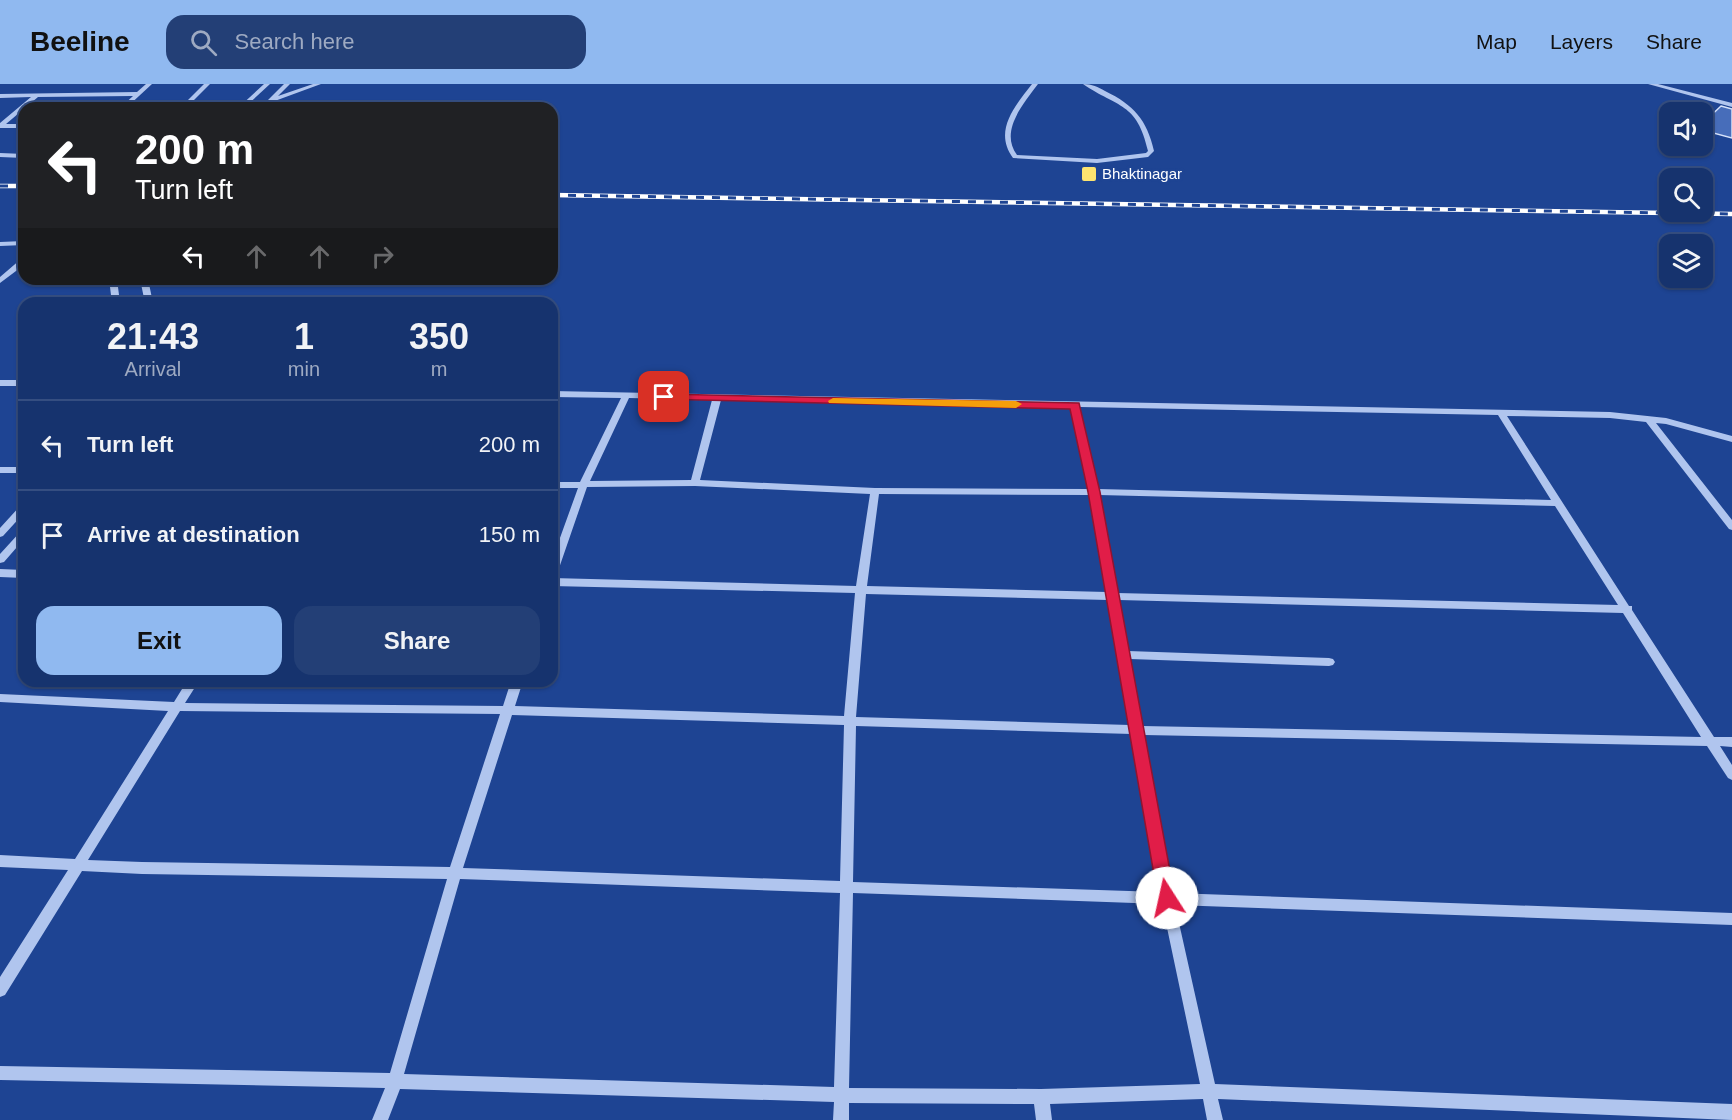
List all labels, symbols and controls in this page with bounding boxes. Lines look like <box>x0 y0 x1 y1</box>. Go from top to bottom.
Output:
search box <box>166 15 586 69</box>
text: Beeline <box>30 26 130 57</box>
icon: search <box>187 26 220 59</box>
text: Search here <box>235 29 354 54</box>
text: Map <box>1476 30 1517 53</box>
text: Layers <box>1550 30 1613 53</box>
text: Share <box>1646 30 1702 53</box>
map controls <box>1659 102 1713 288</box>
button: sound <box>1659 102 1713 156</box>
icon: left <box>36 126 114 204</box>
text: 200 m <box>135 126 254 173</box>
marker: Bhaktinagar <box>1080 165 1098 183</box>
place label: Bhaktinagar <box>1102 165 1182 182</box>
button: search <box>1659 168 1713 222</box>
text: Turn left <box>135 175 233 205</box>
button: layers <box>1659 234 1713 288</box>
icon: left <box>177 240 210 273</box>
icon: ahead <box>240 240 273 273</box>
icon: ahead <box>303 240 336 273</box>
icon: right <box>366 240 399 273</box>
text: 21:43 <box>107 316 199 357</box>
text: 1 <box>294 316 314 357</box>
text: 350 <box>409 316 469 357</box>
text: Arrival <box>125 358 181 380</box>
text: min <box>288 358 320 380</box>
text: m <box>431 358 447 380</box>
pin <box>638 371 689 422</box>
icon: arrive <box>647 380 680 413</box>
icon: left <box>36 429 69 462</box>
text: Turn left <box>87 432 173 457</box>
text: 200 m <box>479 432 540 457</box>
icon: arrive <box>36 519 69 552</box>
text: Arrive at destination <box>87 522 300 547</box>
text: 150 m <box>479 522 540 547</box>
button: Exit <box>36 606 282 675</box>
button: Share <box>294 606 540 675</box>
position arrow <box>1135 866 1199 930</box>

